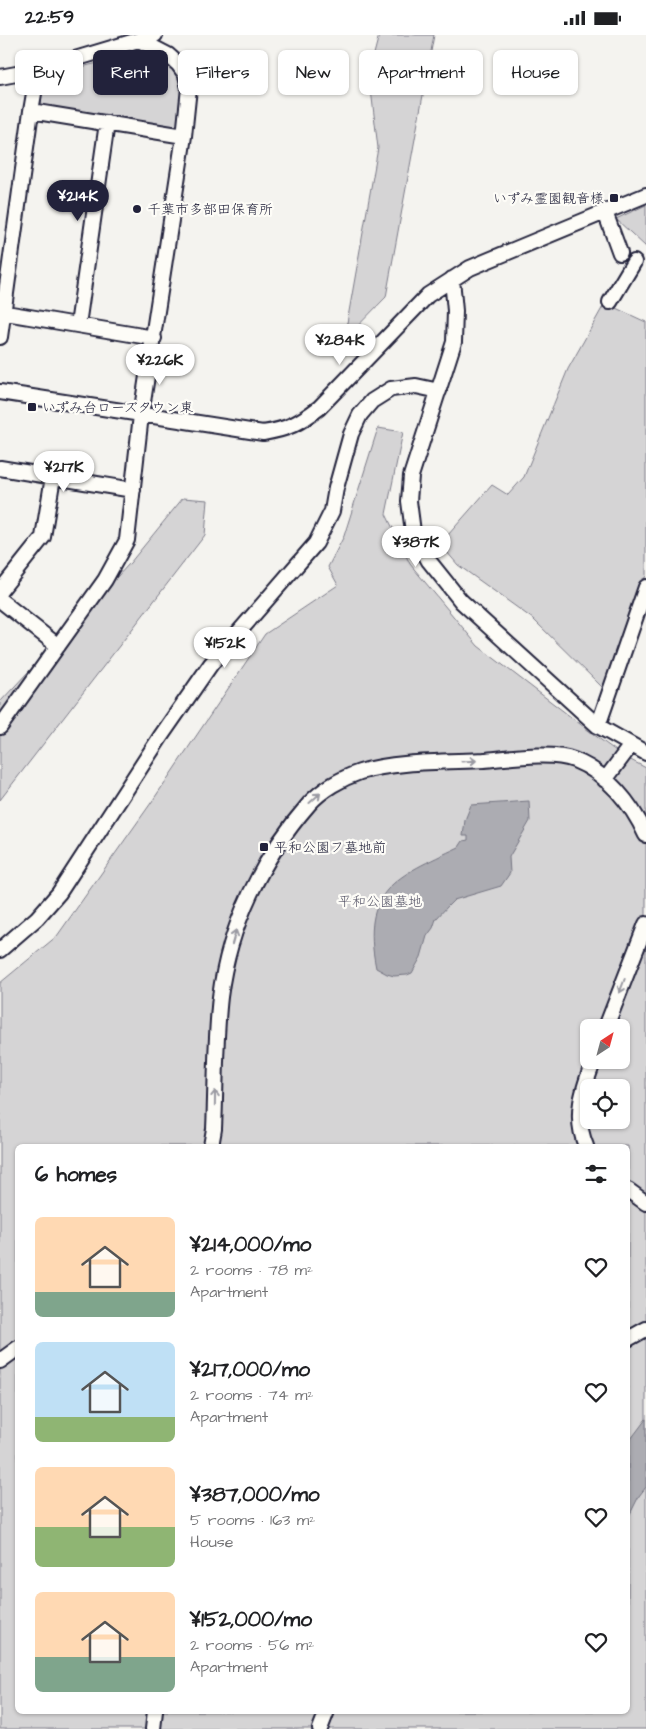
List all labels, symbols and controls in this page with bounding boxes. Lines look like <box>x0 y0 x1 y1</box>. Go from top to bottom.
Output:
text: 22:59 <box>25 4 74 31</box>
chip: Buy <box>15 50 83 95</box>
chip: Rent <box>93 50 168 95</box>
chip: Filters <box>178 50 268 95</box>
chip: New <box>278 50 349 95</box>
chip: Apartment <box>359 50 483 95</box>
chip: House <box>493 50 578 95</box>
pin: ¥214K <box>43 179 113 222</box>
text: ¥214K <box>58 185 98 207</box>
place label: いずみ霊園観音様 <box>493 189 604 209</box>
marker: いずみ霊園観音様 <box>608 192 620 204</box>
place label: 千葉市多部田保育所 <box>147 200 273 220</box>
marker: 千葉市多部田保育所 <box>131 203 143 215</box>
pin: ¥284K <box>305 323 375 366</box>
text: ¥284K <box>316 329 364 351</box>
pin: ¥226K <box>125 343 195 386</box>
text: ¥226K <box>137 349 183 371</box>
place label: いずみ台ローズタウン東 <box>42 398 194 418</box>
marker: いずみ台ローズタウン東 <box>26 401 38 413</box>
pin: ¥217K <box>29 451 99 493</box>
text: ¥217K <box>44 456 84 478</box>
pin: ¥387K <box>381 525 451 568</box>
text: ¥387K <box>393 531 439 553</box>
pin: ¥152K <box>190 627 260 669</box>
text: ¥152K <box>205 632 245 654</box>
one-way arrow <box>461 756 477 765</box>
one-way arrow <box>309 792 322 804</box>
place label: 平和公園フ墓地前 <box>274 838 386 858</box>
marker: 平和公園フ墓地前 <box>258 841 270 853</box>
park label: 平和公園墓地 <box>338 892 422 912</box>
one-way arrow <box>230 930 240 946</box>
one-way arrow <box>617 978 626 993</box>
north arrow <box>580 1019 630 1069</box>
map controls <box>580 1019 630 1129</box>
button: locate <box>580 1079 630 1129</box>
one-way arrow <box>210 1090 220 1106</box>
text: 6 homes <box>35 1160 117 1189</box>
icon: filters <box>582 1160 610 1188</box>
text: ¥214,000/mo <box>190 1230 311 1259</box>
icon: home <box>75 1237 135 1297</box>
icon: heart <box>582 1253 610 1281</box>
text: 2 rooms · 78 m² <box>190 1259 313 1281</box>
text: Apartment <box>190 1281 268 1303</box>
text: ¥217,000/mo <box>190 1355 310 1384</box>
icon: home <box>75 1362 135 1422</box>
icon: heart <box>582 1378 610 1406</box>
text: 2 rooms · 74 m² <box>190 1384 314 1406</box>
text: Apartment <box>190 1406 268 1428</box>
text: ¥387,000/mo <box>190 1480 320 1509</box>
icon: home <box>75 1487 135 1547</box>
icon: heart <box>582 1503 610 1531</box>
text: 5 rooms · 163 m² <box>190 1509 315 1531</box>
text: House <box>190 1531 234 1553</box>
text: ¥152,000/mo <box>190 1605 312 1634</box>
icon: home <box>75 1612 135 1672</box>
icon: heart <box>582 1628 610 1656</box>
text: 2 rooms · 56 m² <box>190 1634 314 1656</box>
text: Apartment <box>190 1656 268 1678</box>

